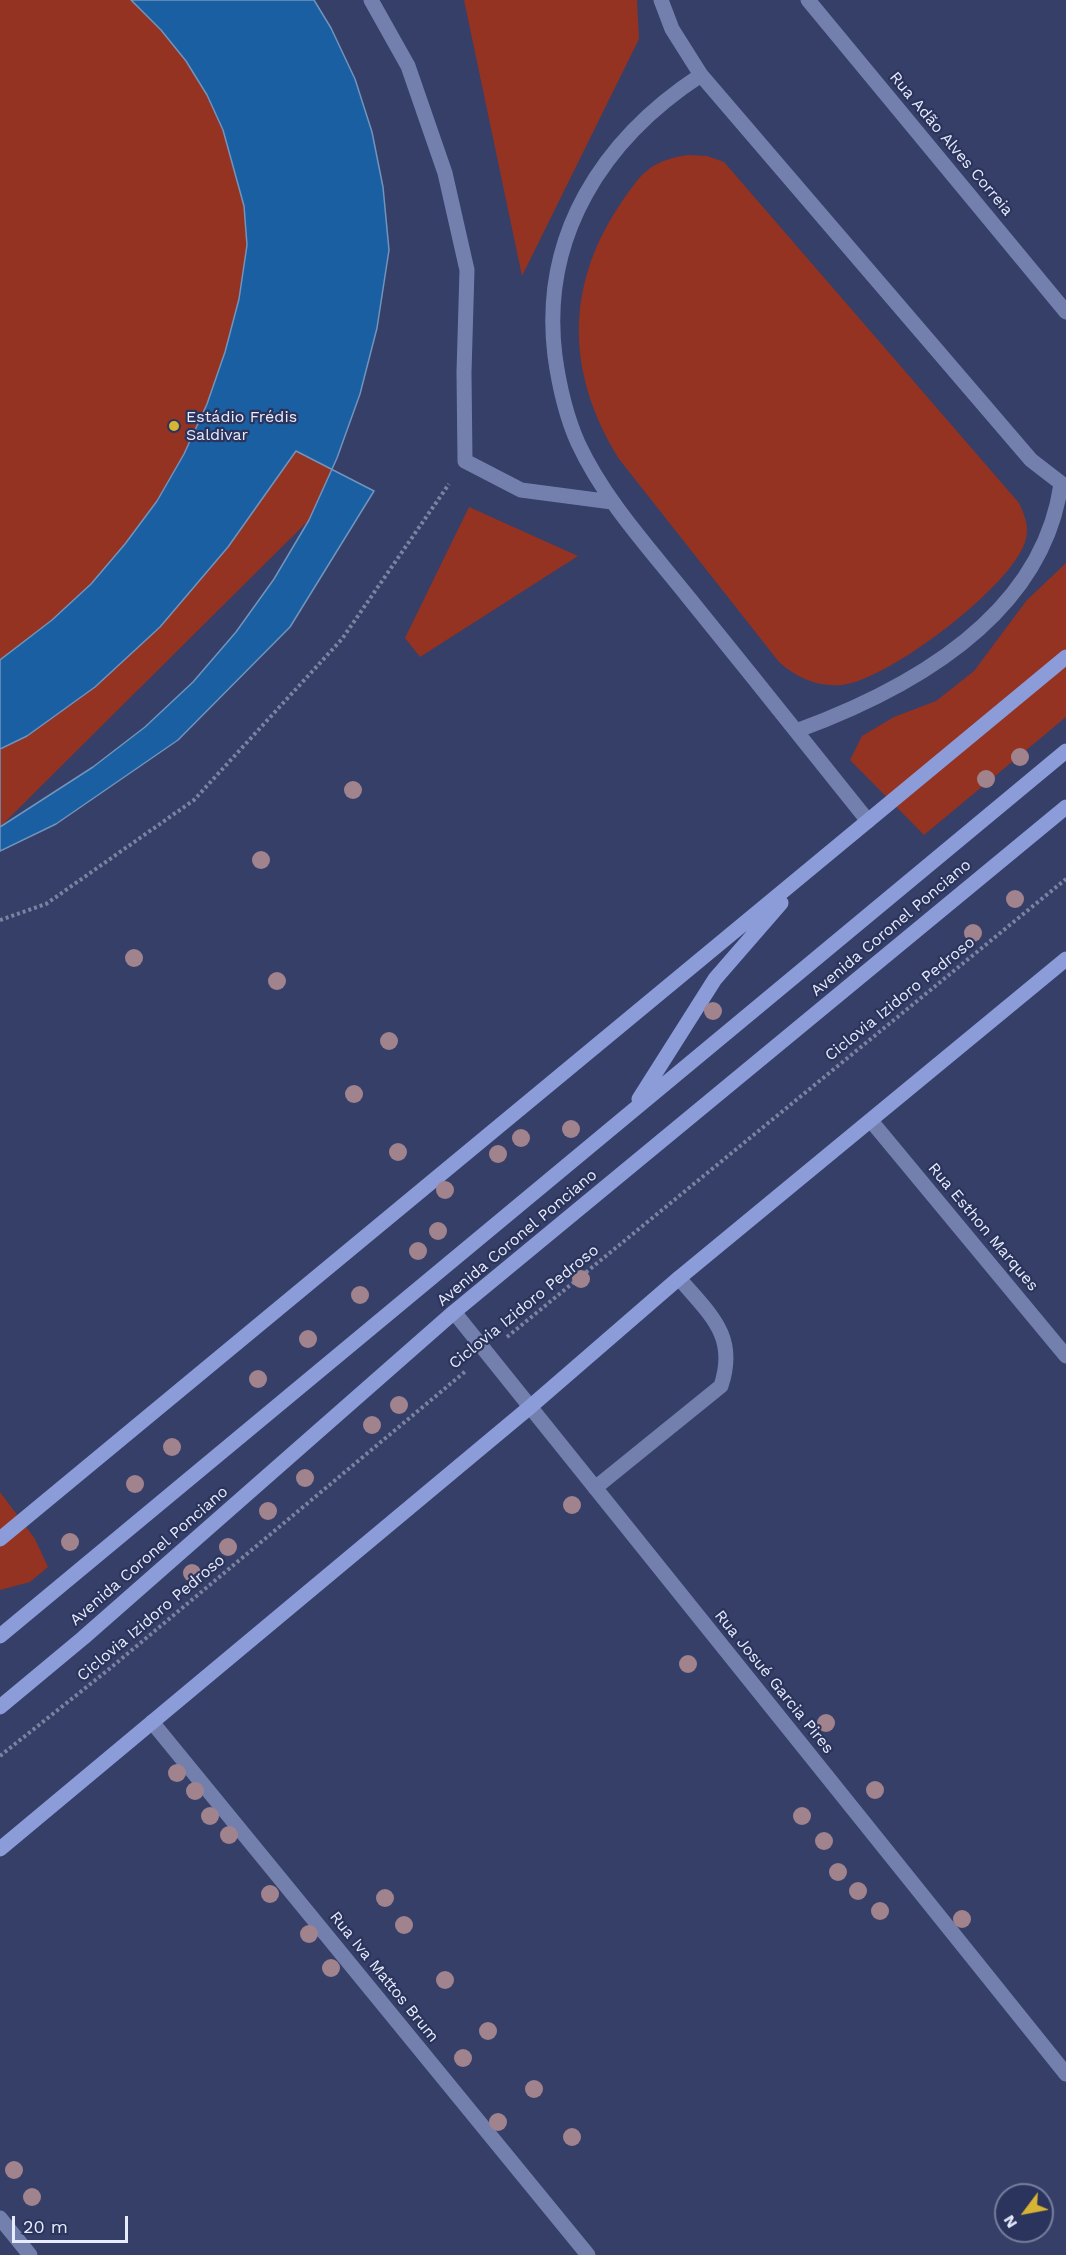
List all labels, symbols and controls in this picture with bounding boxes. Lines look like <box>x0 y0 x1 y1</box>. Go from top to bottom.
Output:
street label: Rua Adão Alves Correia <box>885 68 1017 220</box>
place label: Estádio Frédis Saldivar <box>186 407 297 445</box>
marker: Estádio Frédis Saldivar <box>167 419 181 433</box>
street label: Avenida Coronel Ponciano <box>807 855 975 1001</box>
street label: Ciclovia Izidoro Pedroso <box>821 933 979 1065</box>
street label: Rua Esthon Marques <box>924 1159 1042 1295</box>
street label: Avenida Coronel Ponciano <box>433 1165 601 1311</box>
street label: Ciclovia Izidoro Pedroso <box>445 1241 603 1373</box>
street label: Avenida Coronel Ponciano <box>66 1482 232 1630</box>
street label: Ciclovia Izidoro Pedroso <box>73 1551 229 1685</box>
street label: Rua Josué Garcia Pires <box>710 1606 838 1758</box>
street label: Rua Iva Mattos Brum <box>325 1908 443 2046</box>
north arrow <box>994 2183 1054 2243</box>
scale bar <box>15 2204 130 2242</box>
text: N <box>999 2212 1021 2232</box>
text: 20 m <box>23 2216 68 2237</box>

